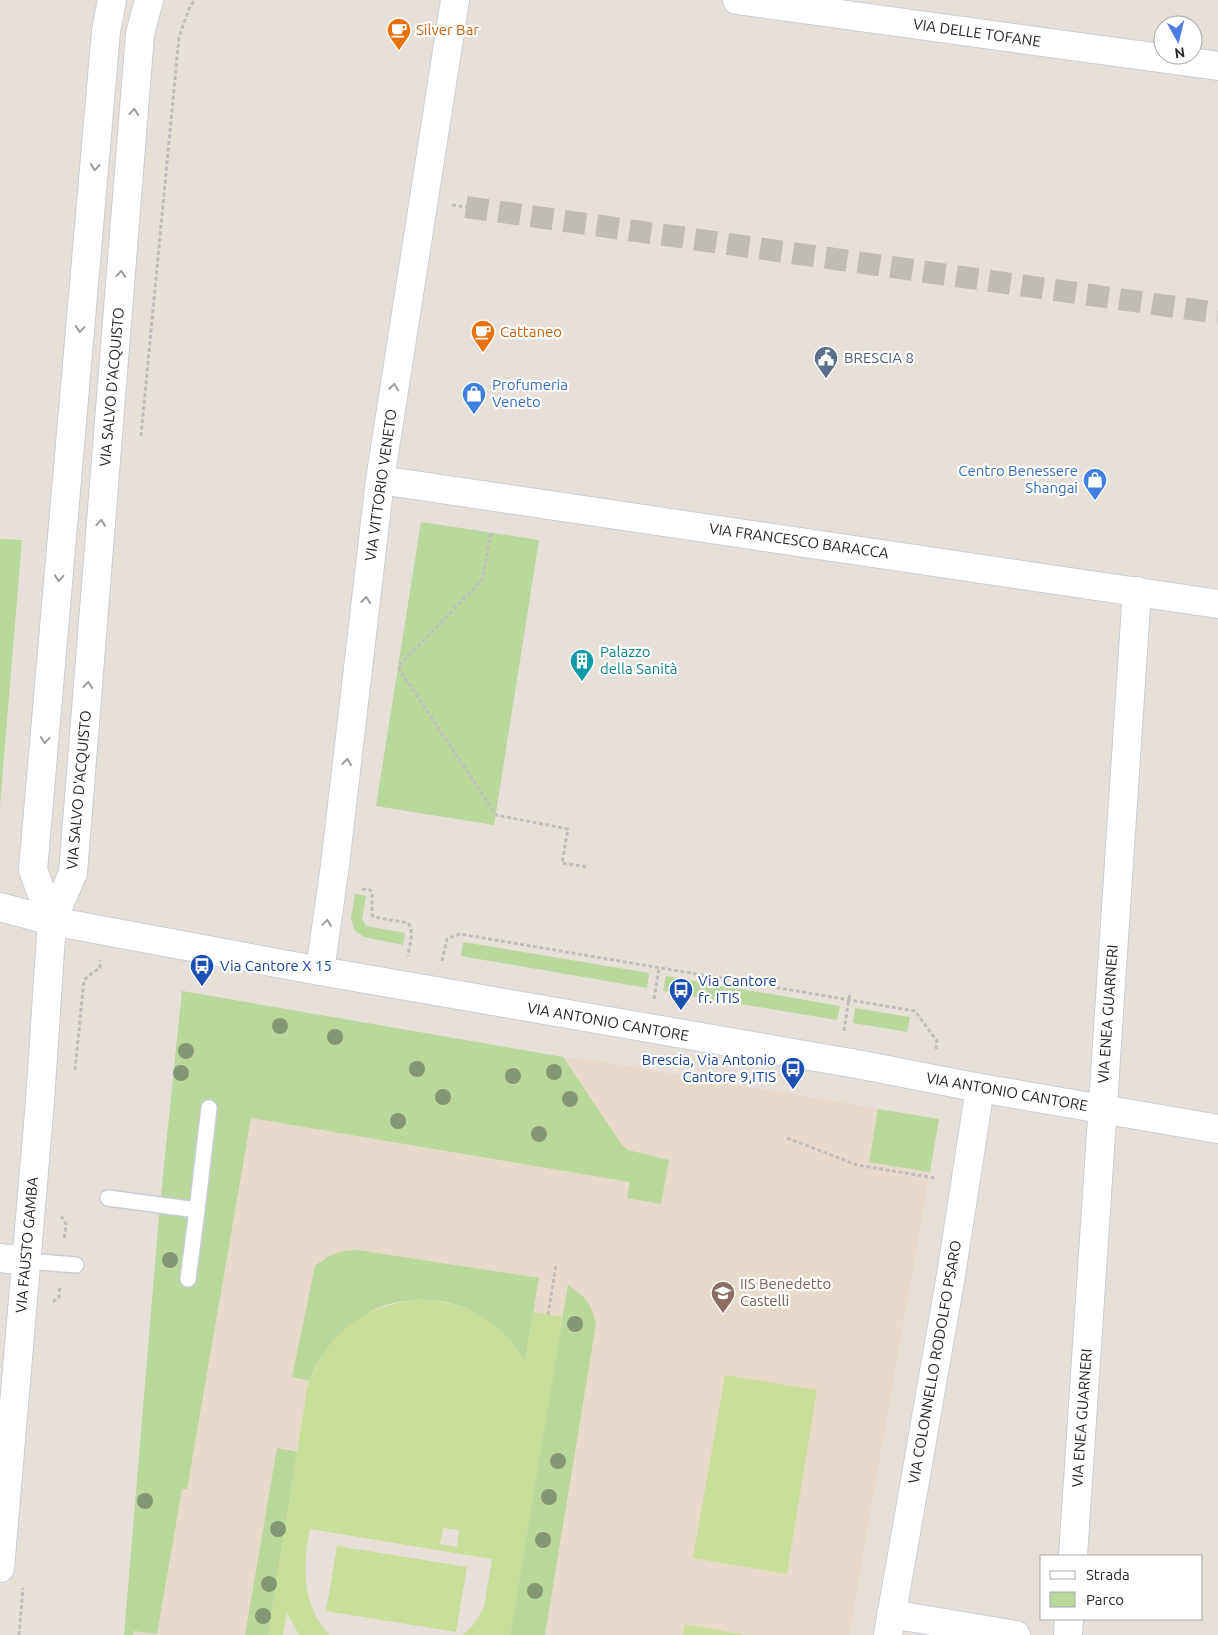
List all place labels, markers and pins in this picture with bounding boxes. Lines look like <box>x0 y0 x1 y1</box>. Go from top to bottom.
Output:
cafe icon: Silver Bar <box>386 17 412 51</box>
place label: Silver Bar <box>416 21 479 38</box>
cafe icon: Cattaneo <box>470 319 496 353</box>
place label: Cattaneo <box>500 323 562 340</box>
public building icon: BRESCIA 8 <box>813 345 839 379</box>
place label: BRESCIA 8 <box>844 349 914 366</box>
place label: Profumeria Veneto <box>492 376 568 410</box>
shop icon: Profumeria Veneto <box>461 381 487 415</box>
place label: Centro Benessere Shangai <box>958 462 1078 496</box>
shop icon: Centro Benessere Shangai <box>1082 467 1108 501</box>
place label: Palazzo della Sanità <box>600 643 677 677</box>
building icon: Palazzo della Sanità <box>569 648 595 682</box>
bus stop icon: Via Cantore X 15 <box>189 953 215 987</box>
place label: Via Cantore X 15 <box>220 957 332 974</box>
place label: Via Cantore fr. ITIS <box>698 972 777 1006</box>
bus stop icon: Via Cantore fr. ITIS <box>668 977 694 1011</box>
place label: Brescia, Via Antonio Cantore 9,ITIS <box>642 1051 776 1085</box>
bus stop icon: Brescia, Via Antonio Cantore 9,ITIS <box>780 1056 806 1090</box>
place label: IIS Benedetto Castelli <box>740 1275 831 1309</box>
school or university icon: IIS Benedetto Castelli <box>710 1280 736 1314</box>

